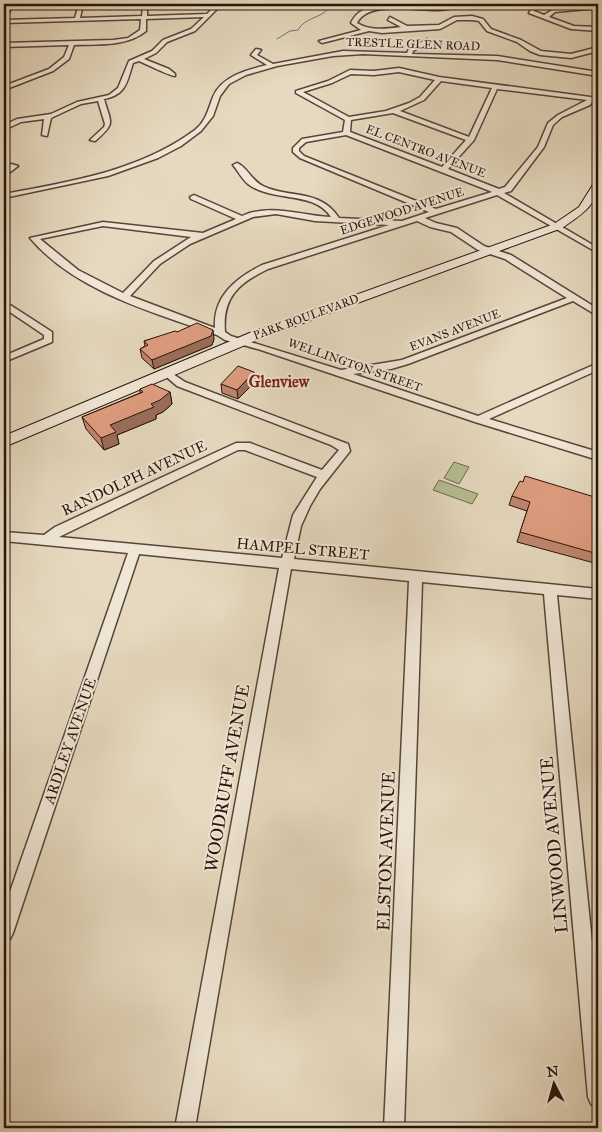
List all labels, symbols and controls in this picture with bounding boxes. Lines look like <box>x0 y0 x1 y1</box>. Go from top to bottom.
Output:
street label: TRESTLE GLEN ROAD <box>346 35 480 53</box>
street label: EL CENTRO AVENUE <box>364 122 488 181</box>
street label: EDGEWOOD AVENUE <box>338 184 466 238</box>
street label: PARK BOULEVARD <box>251 291 361 343</box>
street label: EVANS AVENUE <box>408 306 503 354</box>
street label: WELLINGTON STREET <box>286 335 424 395</box>
district label: Glenview <box>249 372 310 391</box>
street label: RANDOLPH AVENUE <box>59 436 210 520</box>
street label: HAMPEL STREET <box>236 534 370 564</box>
street label: ARDLEY AVENUE <box>40 675 100 807</box>
street label: WOODRUFF AVENUE <box>200 682 254 874</box>
street label: LINWOOD AVENUE <box>535 756 573 934</box>
street label: ELSTON AVENUE <box>372 771 400 931</box>
north arrow <box>530 1060 580 1110</box>
text: N <box>546 1062 560 1081</box>

